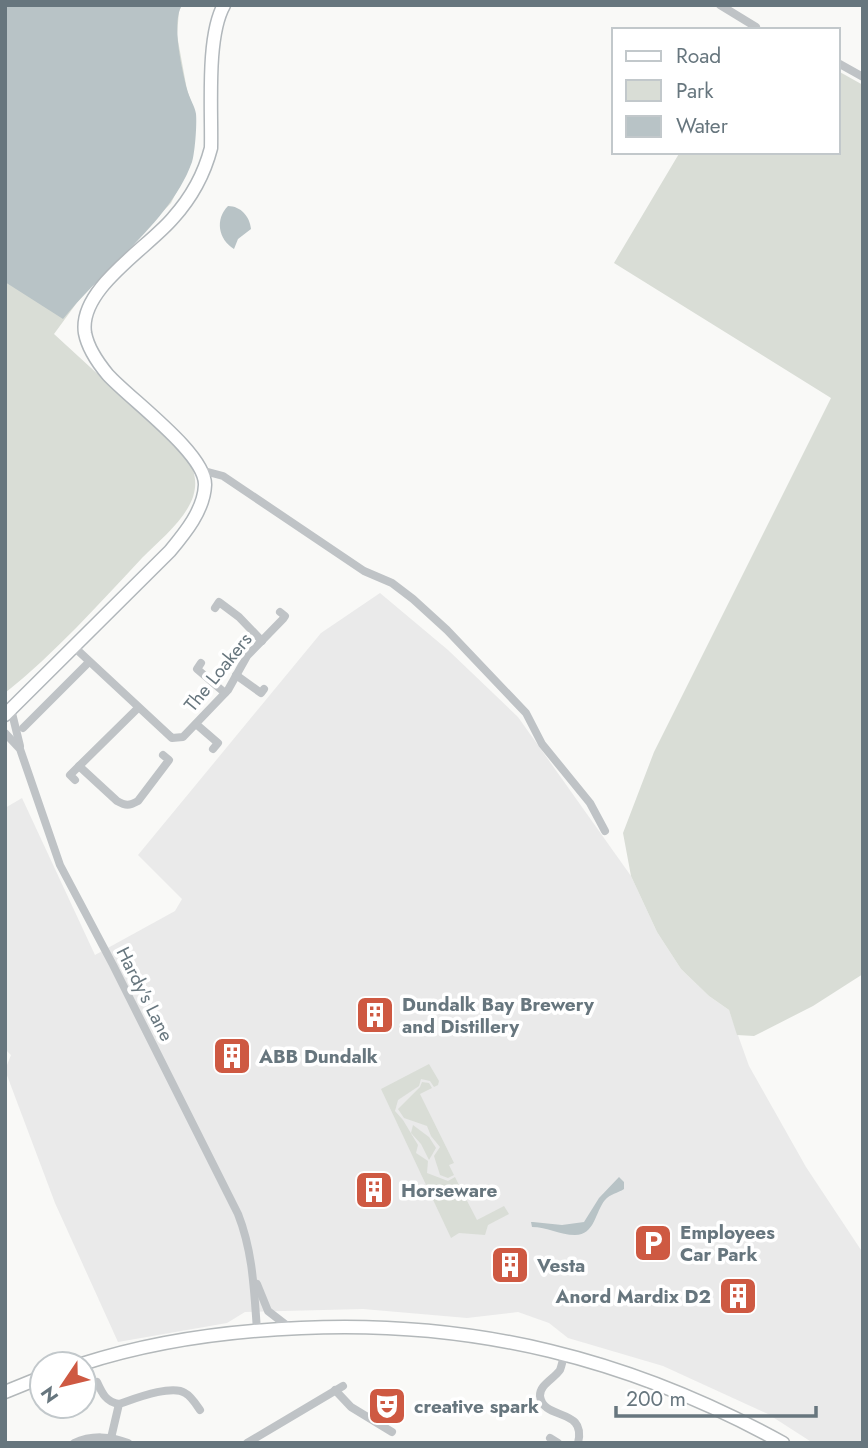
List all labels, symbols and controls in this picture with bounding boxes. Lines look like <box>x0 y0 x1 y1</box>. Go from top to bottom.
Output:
legend <box>612 28 840 154</box>
text: Road <box>676 41 721 71</box>
text: Park <box>676 76 714 106</box>
text: Water <box>676 111 729 141</box>
street label: The Loakers <box>178 627 258 717</box>
street label: Hardy's Lane <box>110 942 180 1046</box>
place label: Dundalk Bay Brewery and Distillery <box>402 991 595 1040</box>
building icon: Dundalk Bay Brewery and Distillery <box>354 994 396 1036</box>
building icon: ABB Dundalk <box>211 1035 253 1077</box>
place label: ABB Dundalk <box>258 1043 378 1070</box>
building icon: Horseware <box>353 1169 395 1211</box>
place label: Horseware <box>401 1177 497 1204</box>
place label: Employees Car Park <box>680 1219 775 1268</box>
parking icon: Employees Car Park <box>632 1222 674 1264</box>
building icon: Vesta <box>489 1244 531 1286</box>
place label: Vesta <box>536 1252 585 1279</box>
building icon: Anord Mardix D2 <box>717 1275 759 1317</box>
place label: Anord Mardix D2 <box>555 1283 711 1310</box>
north arrow <box>28 1350 98 1420</box>
scale bar <box>616 1374 816 1418</box>
text: N <box>34 1381 65 1408</box>
text: 200 m <box>626 1384 686 1414</box>
theatre icon: creative spark <box>366 1385 408 1427</box>
place label: creative spark <box>414 1393 539 1420</box>

